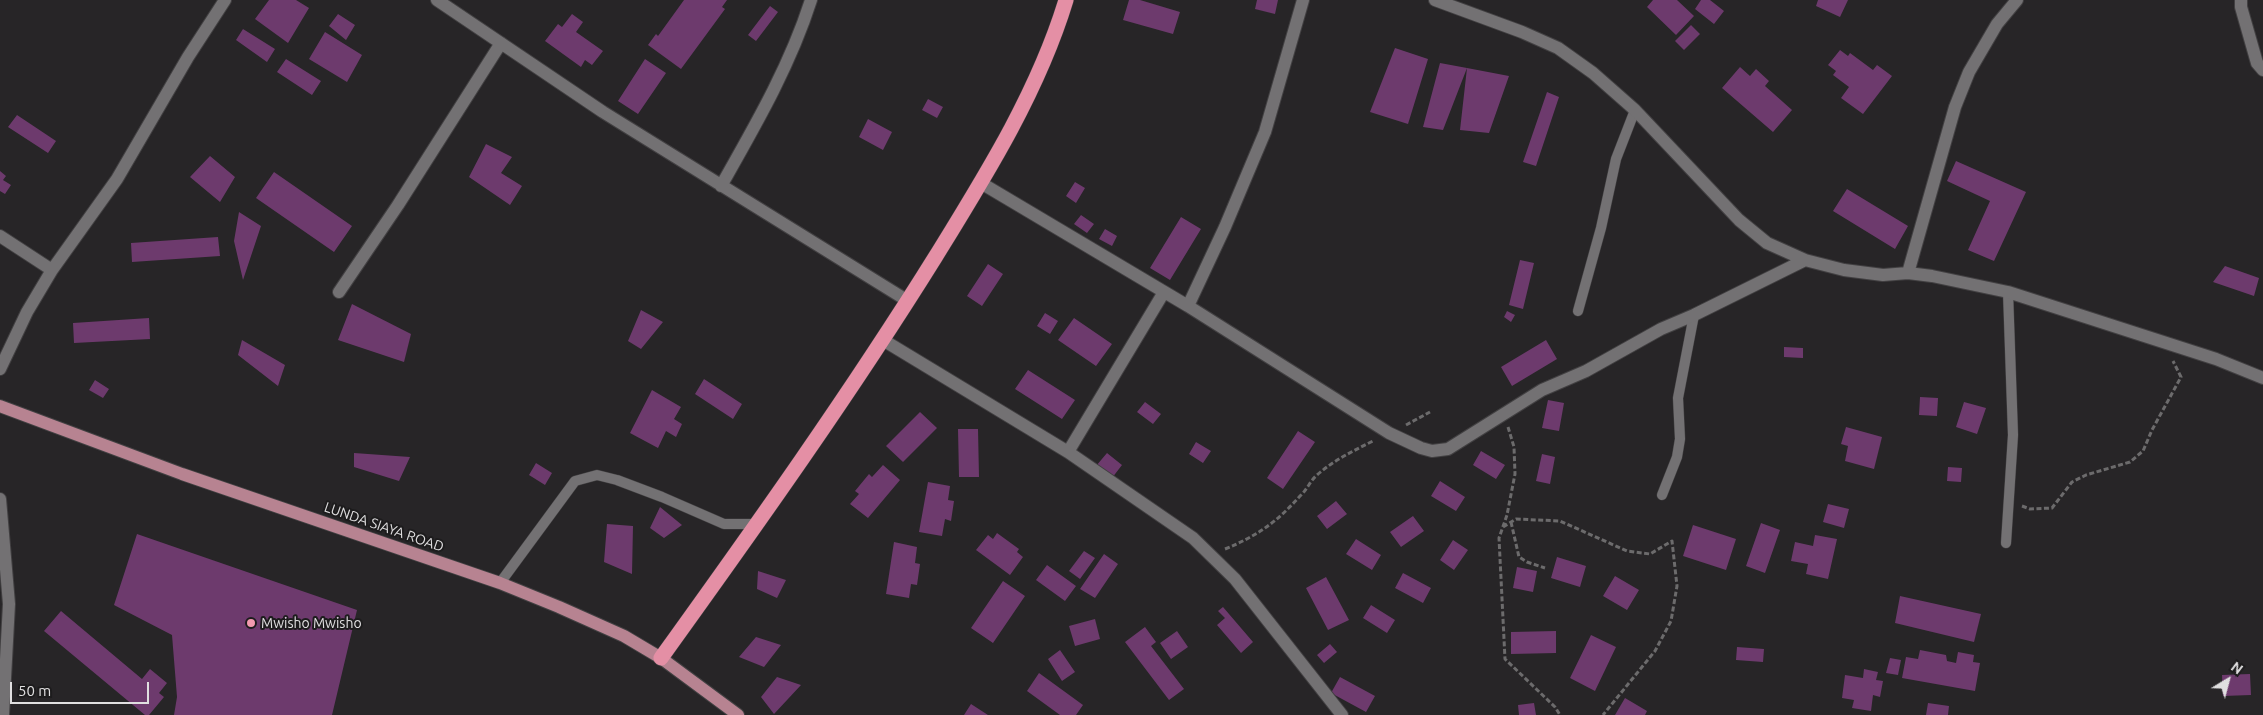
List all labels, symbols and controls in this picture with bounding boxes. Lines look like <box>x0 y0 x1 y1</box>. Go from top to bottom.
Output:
street label: LUNDA SIAYA ROAD <box>322 499 446 555</box>
place label: Mwisho Mwisho <box>261 615 362 631</box>
marker: Mwisho Mwisho <box>245 617 257 629</box>
north arrow <box>2203 655 2253 705</box>
text: N <box>2228 658 2246 678</box>
scale bar <box>12 672 151 704</box>
text: 50 m <box>18 682 51 699</box>

